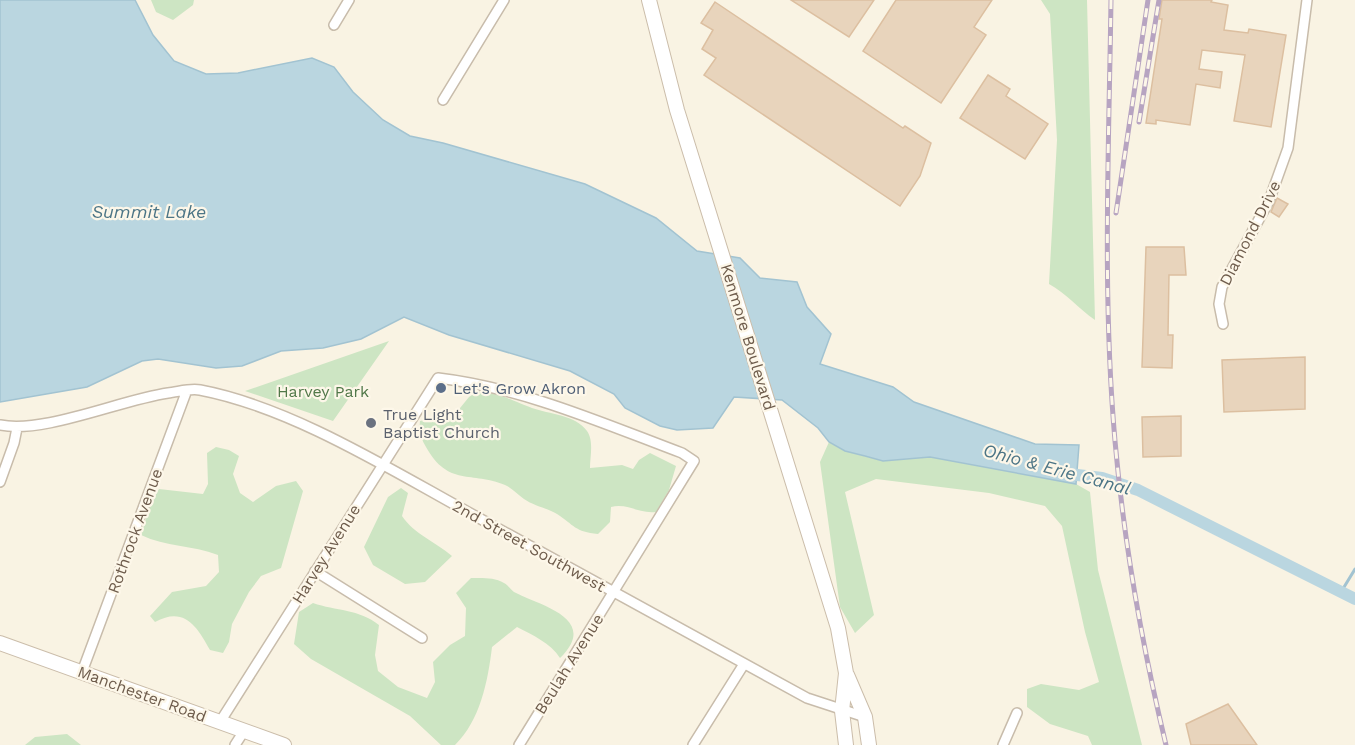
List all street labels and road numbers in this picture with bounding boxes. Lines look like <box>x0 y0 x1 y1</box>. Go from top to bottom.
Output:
street label: Diamond Drive <box>1215 178 1285 288</box>
street label: Kenmore Boulevard <box>717 262 779 412</box>
street label: Rothrock Avenue <box>104 466 166 596</box>
street label: 2nd Street Southwest <box>449 496 609 596</box>
street label: Harvey Avenue <box>288 501 364 607</box>
street label: Beulah Avenue <box>531 610 607 718</box>
street label: Manchester Road <box>75 662 209 726</box>

